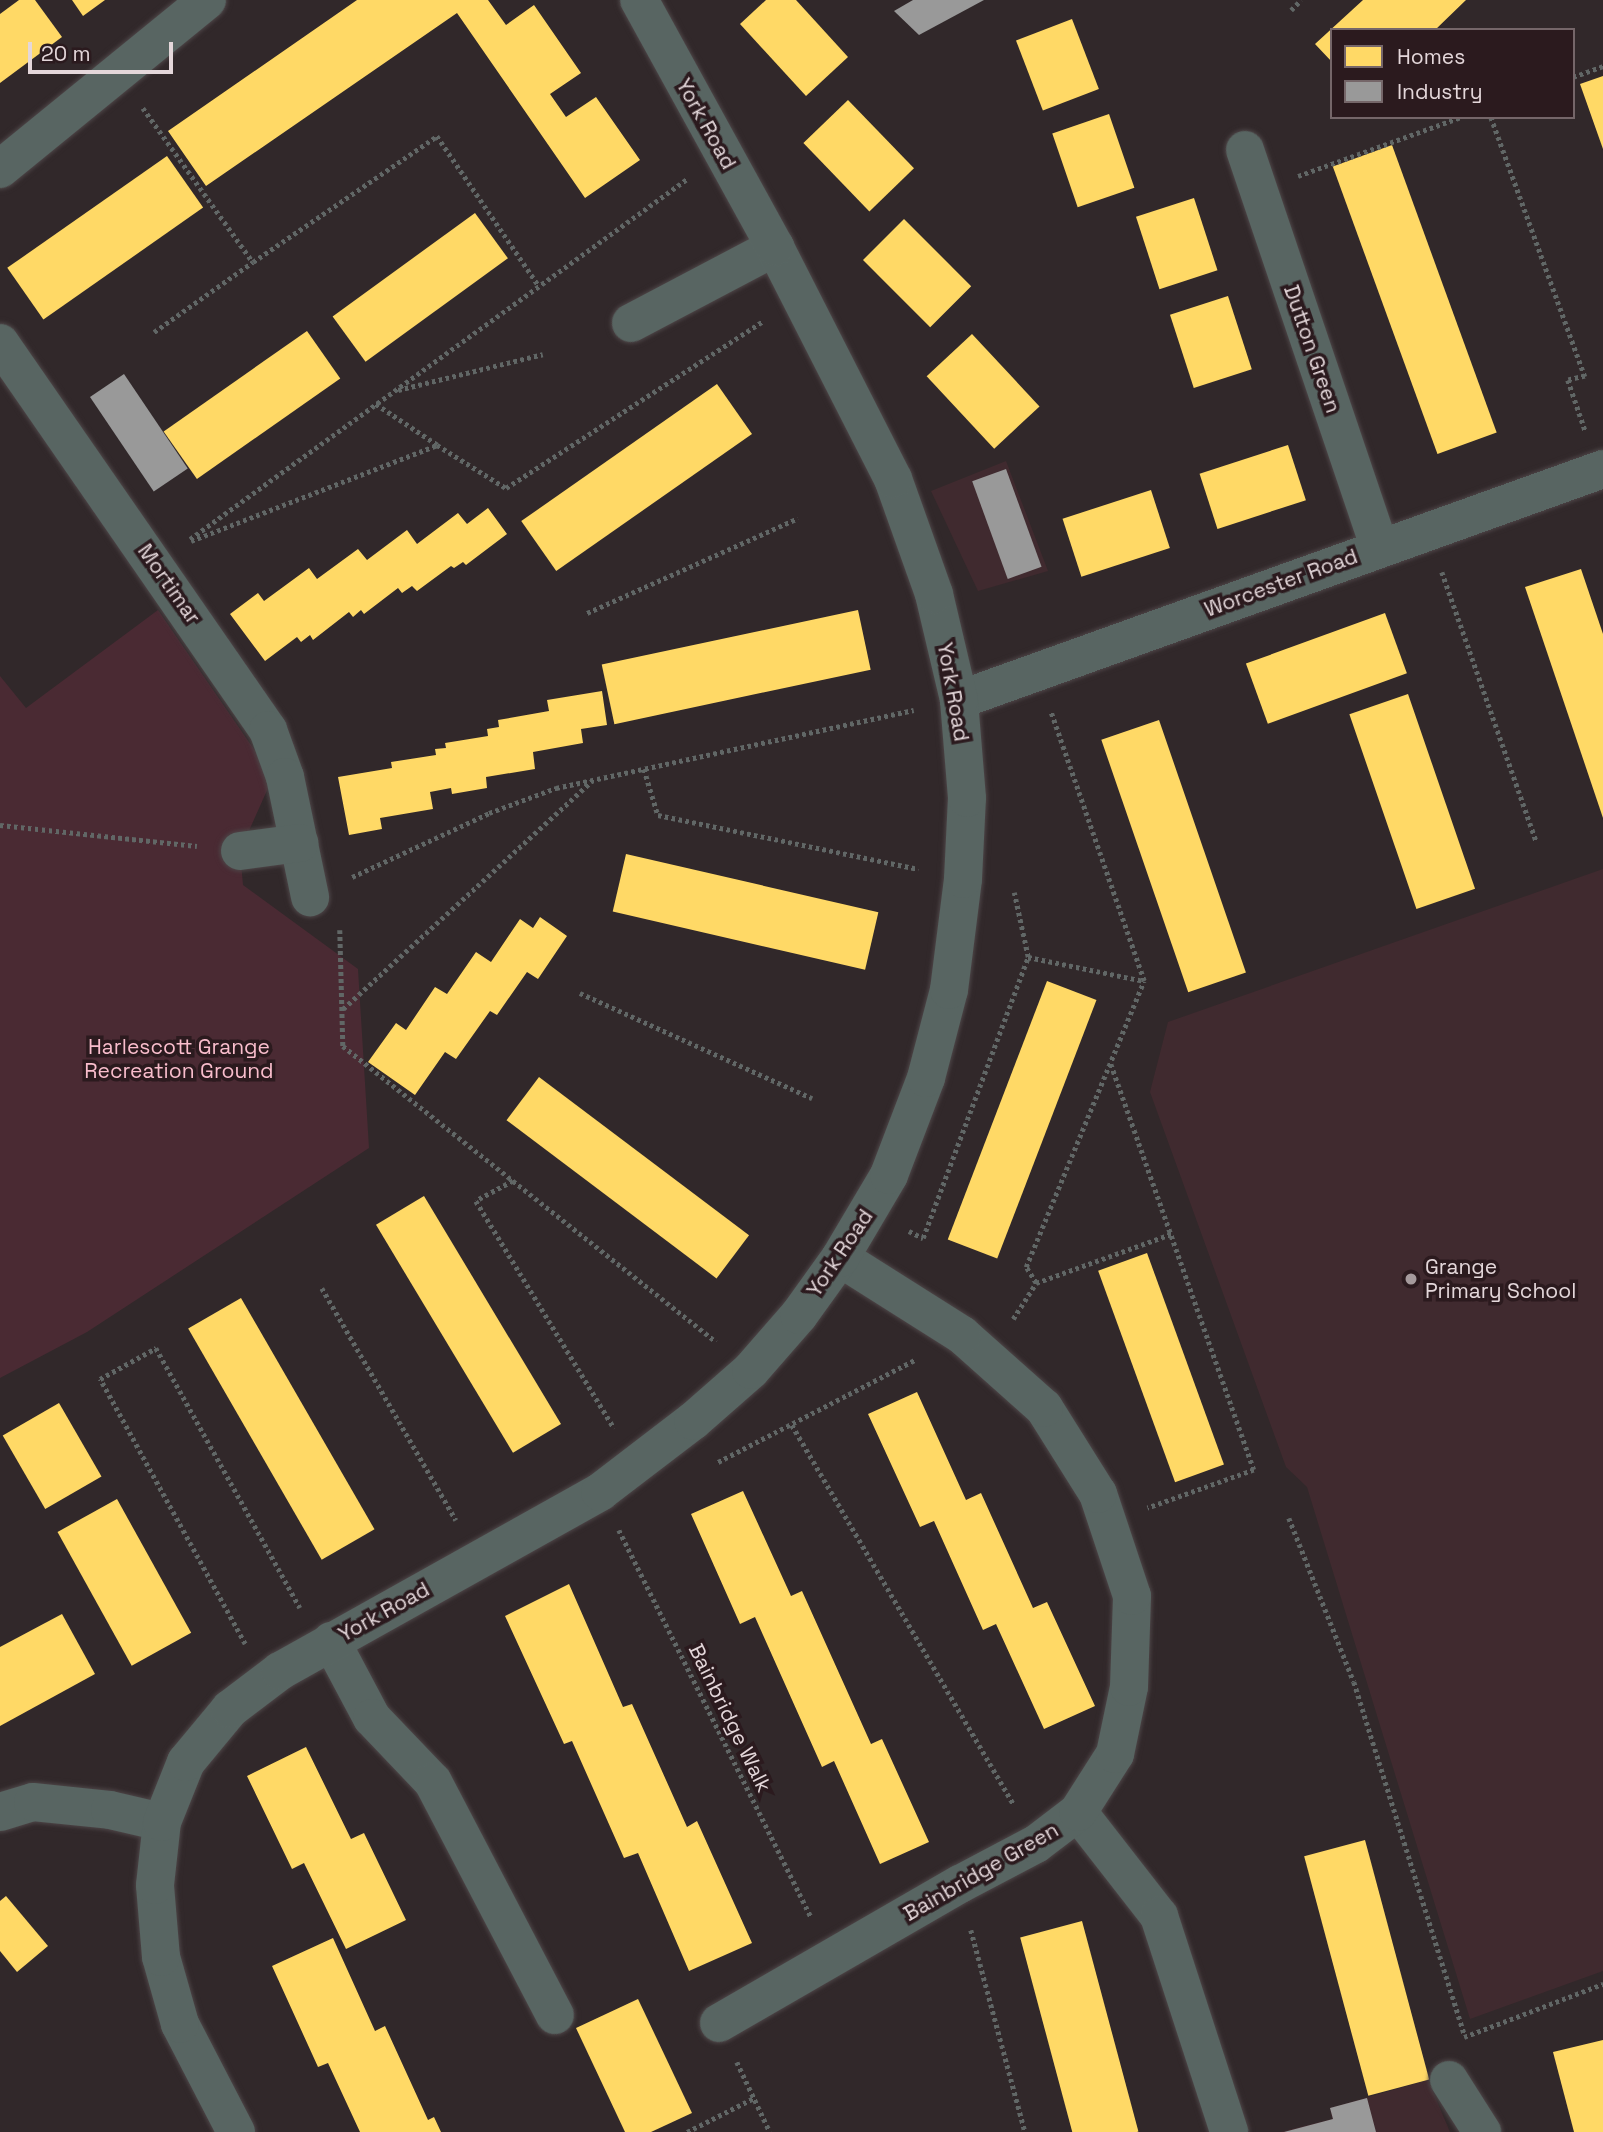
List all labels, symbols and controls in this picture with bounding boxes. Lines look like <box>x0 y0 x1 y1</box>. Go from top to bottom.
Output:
scale bar <box>32 28 177 72</box>
legend <box>1330 28 1575 119</box>
text: 20 m <box>41 40 91 67</box>
text: Homes <box>1397 43 1465 70</box>
street label: York Road <box>671 74 741 174</box>
text: Industry <box>1397 78 1483 105</box>
street label: Dutton Green <box>1278 282 1346 416</box>
street label: Mortimar <box>132 539 206 629</box>
street label: Worcester Road <box>1201 544 1361 622</box>
street label: York Road <box>932 641 974 743</box>
park label: Harlescott Grange Recreation Ground <box>84 1034 274 1084</box>
street label: York Road <box>802 1204 878 1302</box>
place label: Grange Primary School <box>1425 1254 1576 1304</box>
marker: Grange Primary School <box>1403 1271 1419 1287</box>
street label: York Road <box>334 1577 434 1647</box>
street label: Bainbridge Walk <box>683 1640 777 1796</box>
street label: Bainbridge Green <box>899 1817 1063 1927</box>

